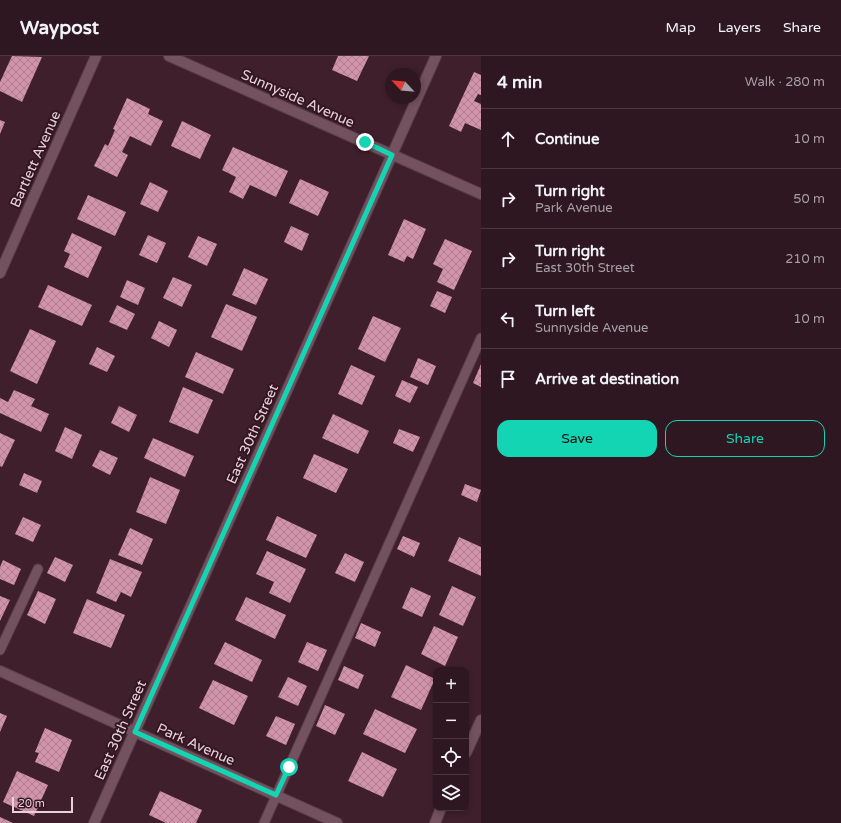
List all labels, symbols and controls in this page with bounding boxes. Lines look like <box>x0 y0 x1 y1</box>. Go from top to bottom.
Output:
text: Waypost <box>20 17 99 39</box>
text: Map <box>666 19 696 36</box>
text: Layers <box>718 19 761 36</box>
text: Share <box>783 19 821 36</box>
street label: Sunnyside Avenue <box>239 66 357 131</box>
north arrow <box>385 68 421 104</box>
text: 4 min <box>497 72 542 93</box>
text: Walk · 280 m <box>745 74 825 90</box>
street label: Bartlett Avenue <box>7 108 64 210</box>
icon: ahead <box>497 128 519 150</box>
text: Continue <box>535 130 599 148</box>
text: 10 m <box>793 131 825 147</box>
route end <box>356 133 374 151</box>
text: Turn right <box>535 182 605 200</box>
icon: right <box>497 188 519 210</box>
text: 50 m <box>793 191 825 207</box>
text: Park Avenue <box>535 200 613 216</box>
text: Turn right <box>535 242 605 260</box>
icon: right <box>497 248 519 270</box>
text: 210 m <box>785 251 825 267</box>
text: East 30th Street <box>535 260 635 276</box>
text: Turn left <box>535 302 595 320</box>
icon: left <box>497 308 519 330</box>
text: 10 m <box>793 311 825 327</box>
text: Sunnyside Avenue <box>535 320 648 336</box>
icon: arrive <box>497 368 519 390</box>
text: Arrive at destination <box>535 370 679 388</box>
street label: East 30th Street <box>223 381 282 487</box>
button: Save <box>497 420 657 457</box>
button: Share <box>665 420 825 457</box>
map controls <box>433 667 469 811</box>
button: + <box>433 667 469 703</box>
street label: East 30th Street <box>91 677 150 783</box>
button: − <box>433 703 469 739</box>
street label: Park Avenue <box>154 720 238 769</box>
button: locate <box>433 739 469 775</box>
route start <box>280 758 298 776</box>
button: layers <box>433 775 469 811</box>
scale bar <box>12 795 73 814</box>
text: 20 m <box>18 797 45 810</box>

